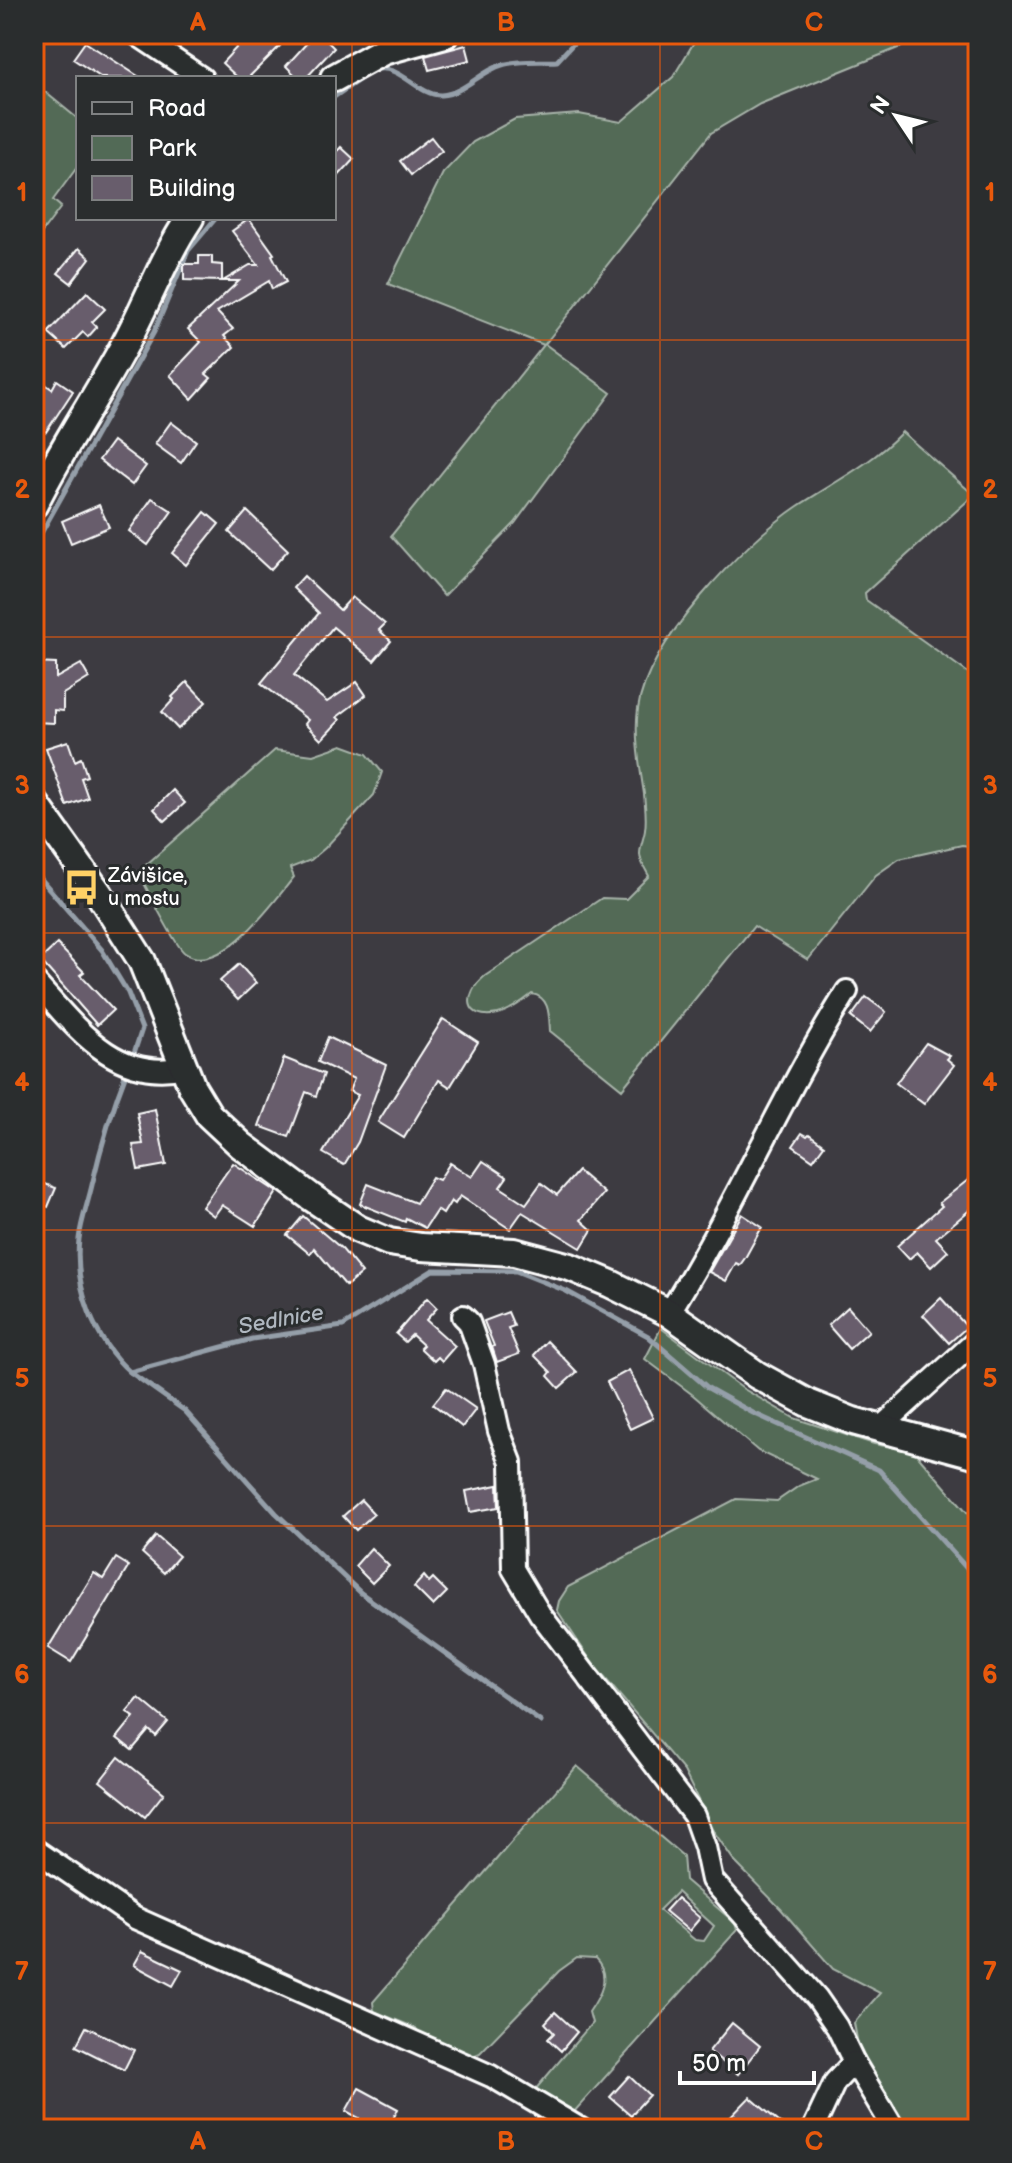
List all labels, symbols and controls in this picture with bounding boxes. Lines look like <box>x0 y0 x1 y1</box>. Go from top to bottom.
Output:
text: A <box>189 8 206 39</box>
text: B <box>497 8 515 39</box>
text: C <box>805 8 823 39</box>
legend <box>76 76 336 220</box>
north arrow <box>856 76 936 156</box>
text: N <box>865 91 897 120</box>
text: Road <box>148 94 206 123</box>
text: Park <box>148 134 196 163</box>
text: Building <box>148 174 235 203</box>
text: 1 <box>17 178 27 209</box>
text: 1 <box>985 178 995 209</box>
text: 2 <box>14 475 30 506</box>
text: 2 <box>982 475 998 506</box>
text: 3 <box>14 771 30 802</box>
text: 3 <box>982 771 998 802</box>
place label: Závišice, u mostu <box>107 864 187 911</box>
bus stop icon: Závišice, u mostu <box>63 868 101 906</box>
text: 4 <box>14 1068 30 1099</box>
text: 4 <box>982 1068 998 1099</box>
water label: Sedlnice <box>236 1299 326 1341</box>
text: 5 <box>14 1364 30 1395</box>
text: 5 <box>982 1364 998 1395</box>
text: 6 <box>14 1660 30 1691</box>
text: 6 <box>982 1660 998 1691</box>
text: 7 <box>15 1957 29 1988</box>
text: 7 <box>983 1957 997 1988</box>
scale bar <box>680 2035 814 2085</box>
text: 50 m <box>692 2049 746 2078</box>
text: A <box>189 2127 206 2158</box>
text: B <box>497 2127 515 2158</box>
text: C <box>805 2127 823 2158</box>

